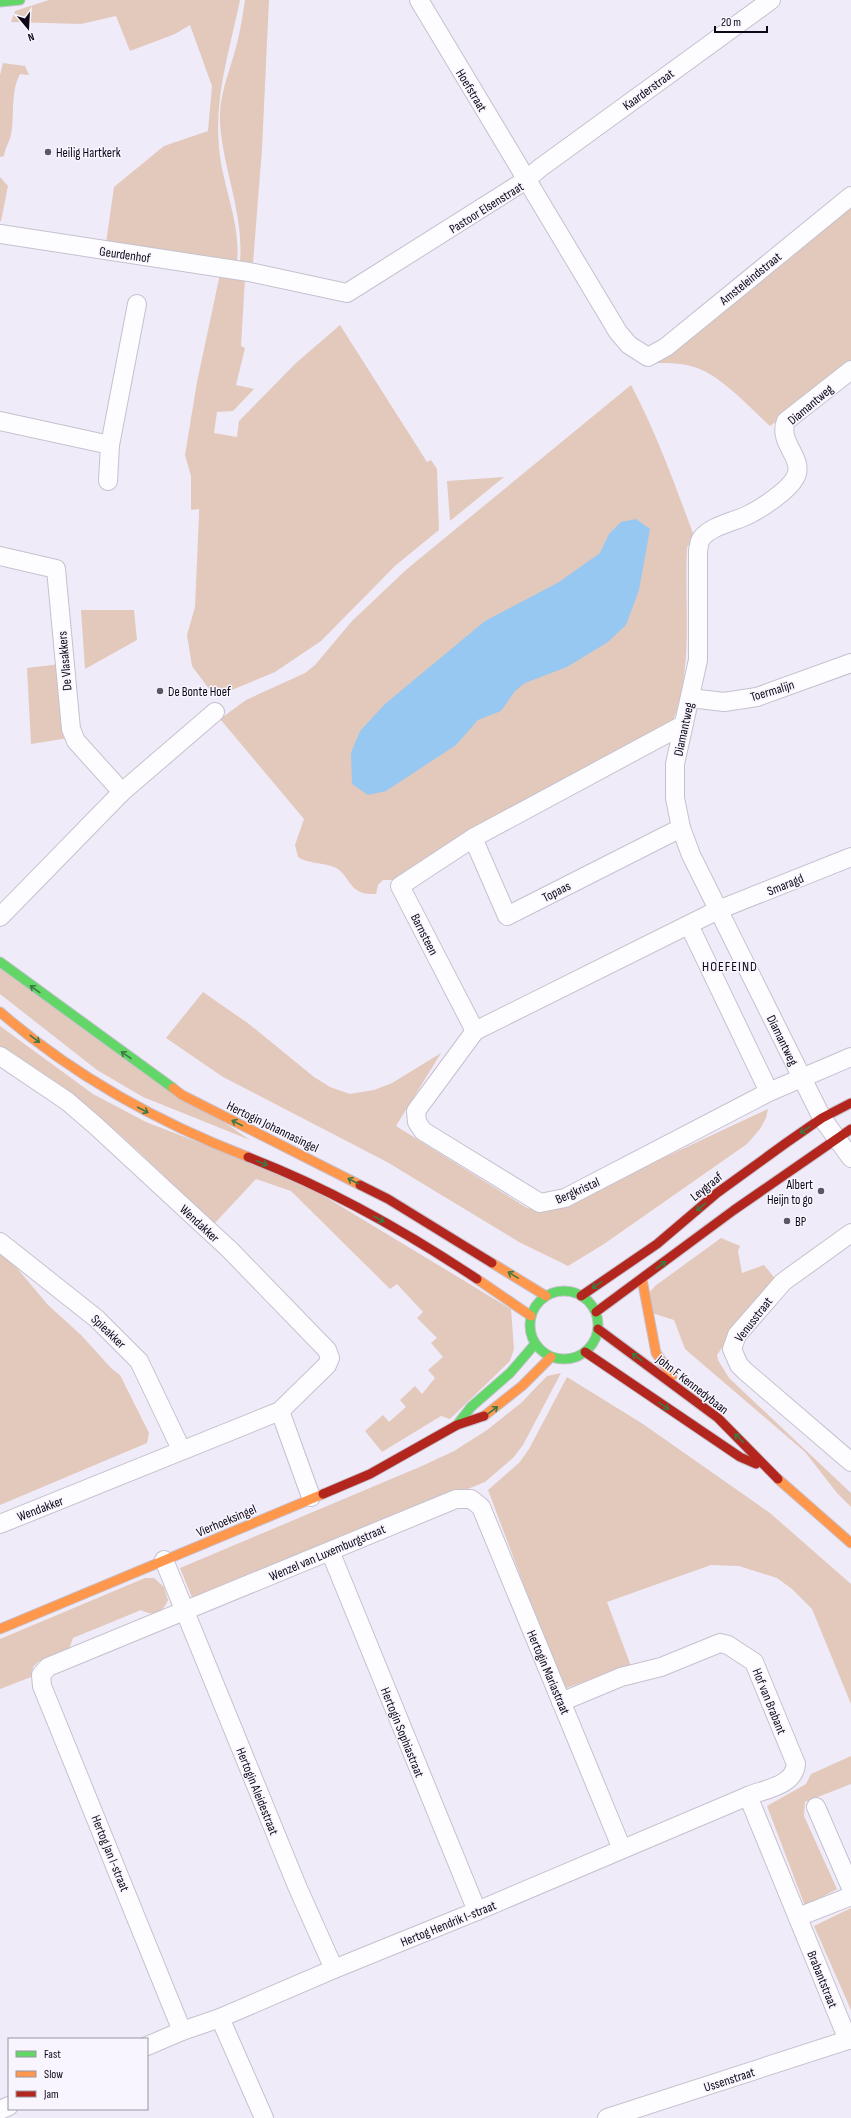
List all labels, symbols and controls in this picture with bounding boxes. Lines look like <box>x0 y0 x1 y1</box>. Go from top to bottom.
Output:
north arrow <box>8 8 48 48</box>
scale bar <box>715 8 767 34</box>
text: 20 m <box>721 15 741 30</box>
text: N <box>26 30 36 44</box>
street label: Hoefstraat <box>452 66 490 115</box>
street label: Kaarderstraat <box>620 66 677 114</box>
place label: Heilig Hartkerk <box>56 145 121 161</box>
marker: Heilig Hartkerk <box>43 147 53 157</box>
street label: Pastoor Elsenstraat <box>446 179 527 237</box>
street label: Geurdenhof <box>98 243 152 267</box>
street label: Amsteleindstraat <box>716 249 785 309</box>
street label: Diamantweg <box>785 381 837 428</box>
street label: De Vlasakkers <box>54 630 76 691</box>
street label: Toermalijn <box>748 677 796 705</box>
place label: De Bonte Hoef <box>168 684 231 700</box>
marker: De Bonte Hoef <box>155 686 165 696</box>
street label: Diamantweg <box>670 701 697 758</box>
street label: Smaragd <box>765 870 806 899</box>
street label: Topaas <box>540 878 574 906</box>
street label: Barnsteen <box>407 911 441 958</box>
district label: HOEFEIND <box>702 958 758 975</box>
one-way arrow <box>30 985 41 993</box>
street label: Diamantweg <box>763 1012 801 1068</box>
one-way arrow <box>29 1035 40 1043</box>
one-way arrow <box>121 1051 132 1059</box>
street label: Hertogin Johannasingel <box>224 1098 321 1156</box>
one-way arrow <box>137 1107 149 1114</box>
one-way arrow <box>231 1119 243 1126</box>
one-way arrow <box>800 1126 811 1134</box>
one-way arrow <box>256 1159 268 1167</box>
street label: Leygraaf <box>687 1169 726 1205</box>
street label: Bergkristal <box>553 1174 602 1208</box>
one-way arrow <box>347 1177 359 1185</box>
place label: Albert Heijn to go <box>767 1177 813 1208</box>
marker: Albert Heijn to go <box>816 1186 826 1196</box>
street label: Wendakker <box>176 1201 223 1246</box>
one-way arrow <box>695 1203 706 1212</box>
place label: BP <box>795 1214 807 1230</box>
one-way arrow <box>373 1216 385 1223</box>
marker: BP <box>782 1216 792 1226</box>
one-way arrow <box>656 1260 667 1269</box>
one-way arrow <box>507 1271 519 1279</box>
one-way arrow <box>592 1281 603 1289</box>
street label: Venusstraat <box>731 1294 776 1345</box>
street label: Spieakker <box>88 1311 129 1352</box>
street label: John F Kennedybaan <box>652 1351 732 1418</box>
one-way arrow <box>632 1353 643 1362</box>
one-way arrow <box>658 1402 669 1410</box>
one-way arrow <box>487 1406 498 1414</box>
one-way arrow <box>734 1433 744 1443</box>
street label: Wendakker <box>15 1493 66 1525</box>
street label: Vierhoeksingel <box>194 1501 259 1541</box>
street label: Wenzel van Luxemburgstraat <box>267 1521 388 1585</box>
street label: Hertogin Mariastraat <box>523 1628 573 1717</box>
street label: Hof van Brabant <box>749 1666 790 1737</box>
street label: Hertogin Sophiastraat <box>377 1685 427 1780</box>
street label: Hertogin Aleidestraat <box>232 1745 282 1837</box>
street label: Hertog Jan I-straat <box>87 1813 133 1894</box>
street label: Hertog Hendrik I-straat <box>398 1897 499 1950</box>
street label: Brabantstraat <box>803 1948 841 2010</box>
legend <box>8 2038 148 2110</box>
text: Fast <box>44 2047 61 2062</box>
street label: Ussenstraat <box>702 2064 757 2096</box>
text: Slow <box>44 2067 63 2082</box>
text: Jam <box>43 2087 59 2102</box>

